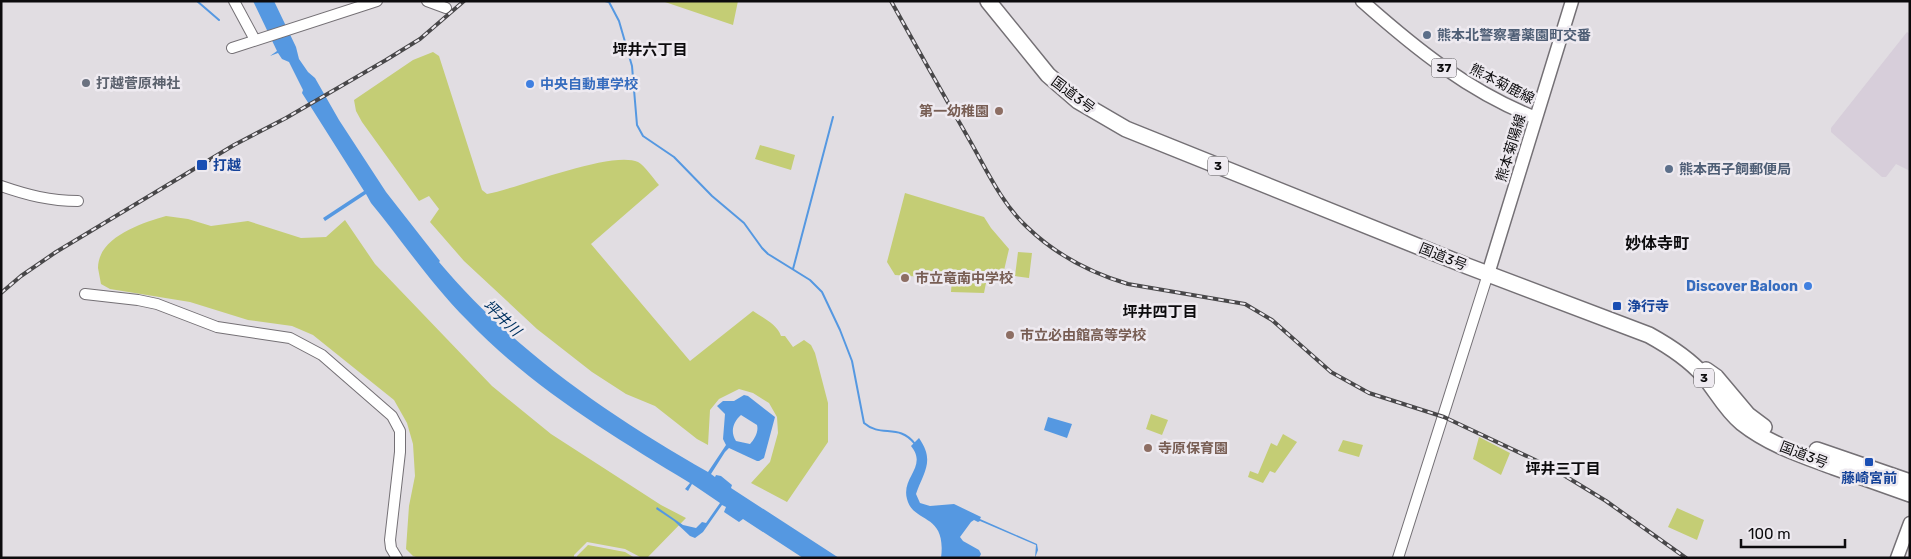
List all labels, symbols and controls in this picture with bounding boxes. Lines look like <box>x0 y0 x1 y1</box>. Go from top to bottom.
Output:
place label: 熊本北警察署薬園町交番 <box>1437 27 1591 44</box>
marker: 熊本北警察署薬園町交番 <box>1421 29 1433 41</box>
district label: 坪井六丁目 <box>612 41 688 59</box>
road number: 37 <box>1432 58 1456 78</box>
street label: 熊本菊鹿線 <box>1467 61 1537 107</box>
street label: 国道3号 <box>1048 73 1098 117</box>
place label: 打越菅原神社 <box>96 75 180 92</box>
place label: 中央自動車学校 <box>540 76 638 93</box>
marker: 打越菅原神社 <box>80 77 92 89</box>
marker: 中央自動車学校 <box>524 78 536 90</box>
place label: 第一幼稚園 <box>919 103 989 120</box>
marker: 第一幼稚園 <box>993 105 1005 117</box>
street label: 熊本菊陽線 <box>1493 112 1529 184</box>
place label: 打越 <box>213 157 241 174</box>
road number: 3 <box>1208 157 1228 176</box>
marker: 打越 <box>195 158 209 172</box>
place label: 熊本西子飼郵便局 <box>1679 161 1791 178</box>
marker: 熊本西子飼郵便局 <box>1663 163 1675 175</box>
district label: 妙体寺町 <box>1625 234 1689 253</box>
street label: 国道3号 <box>1416 240 1470 274</box>
place label: 市立竜南中学校 <box>915 270 1013 287</box>
marker: 市立竜南中学校 <box>899 272 911 284</box>
place label: Discover Baloon <box>1686 278 1798 295</box>
marker: Discover Baloon <box>1802 280 1814 292</box>
water label: 坪井川 <box>479 296 526 341</box>
place label: 浄行寺 <box>1627 298 1669 315</box>
marker: 浄行寺 <box>1611 300 1623 312</box>
district label: 坪井四丁目 <box>1122 303 1198 321</box>
place label: 市立必由館高等学校 <box>1020 327 1146 344</box>
marker: 市立必由館高等学校 <box>1004 329 1016 341</box>
road number: 3 <box>1694 368 1714 388</box>
street label: 国道3号 <box>1777 438 1831 472</box>
place label: 寺原保育園 <box>1158 440 1228 457</box>
marker: 寺原保育園 <box>1142 442 1154 454</box>
marker: 藤崎宮前 <box>1863 456 1875 468</box>
district label: 坪井三丁目 <box>1525 460 1601 478</box>
place label: 藤崎宮前 <box>1841 470 1897 487</box>
scale bar <box>1741 516 1845 548</box>
text: 100 m <box>1748 525 1790 543</box>

